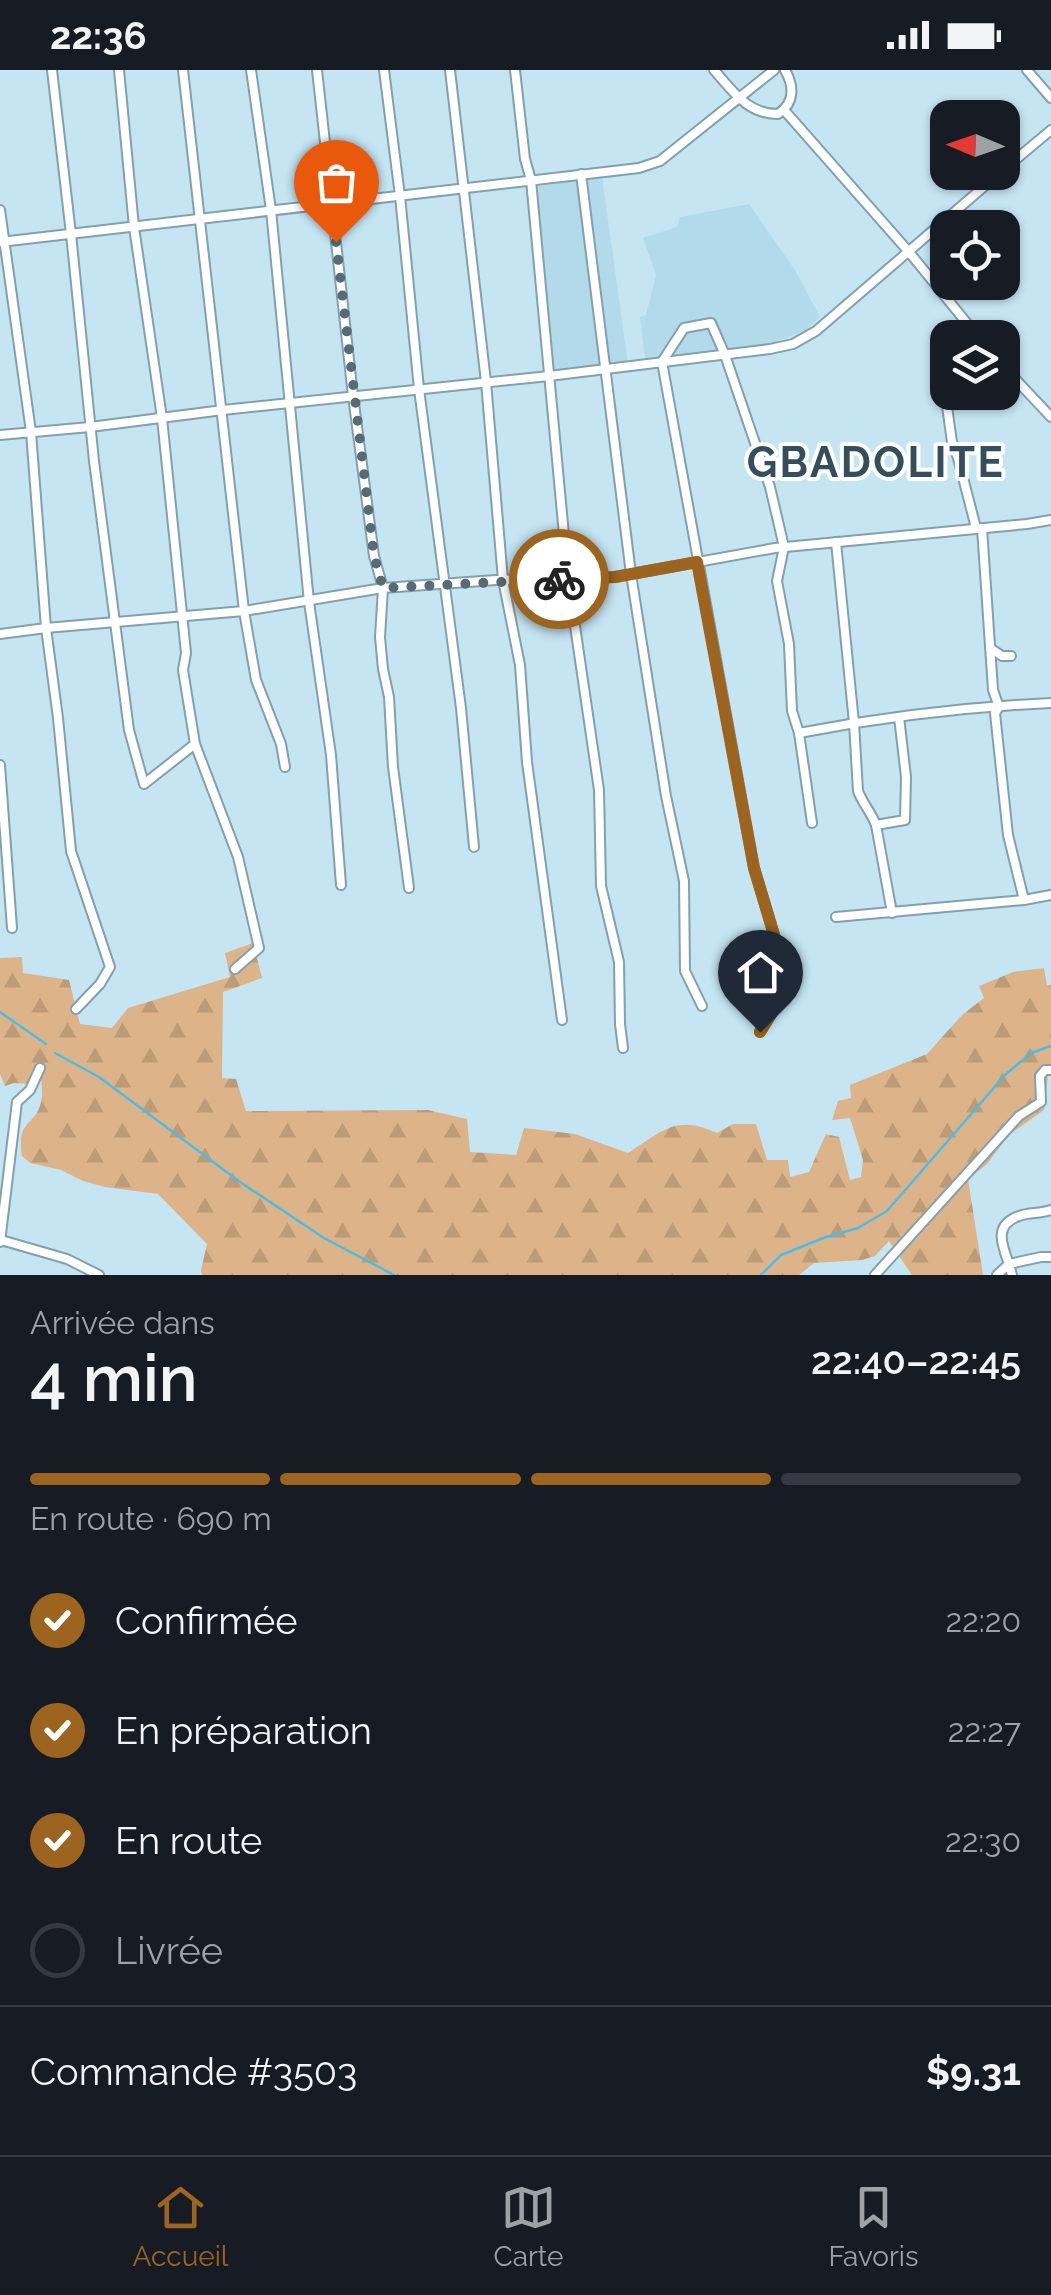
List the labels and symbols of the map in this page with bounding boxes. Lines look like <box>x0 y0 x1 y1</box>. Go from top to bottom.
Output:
north arrow <box>930 100 1020 190</box>
pin <box>294 140 379 243</box>
district label: GBADOLITE <box>747 438 1005 487</box>
courier <box>509 529 609 629</box>
pin <box>718 930 803 1033</box>

